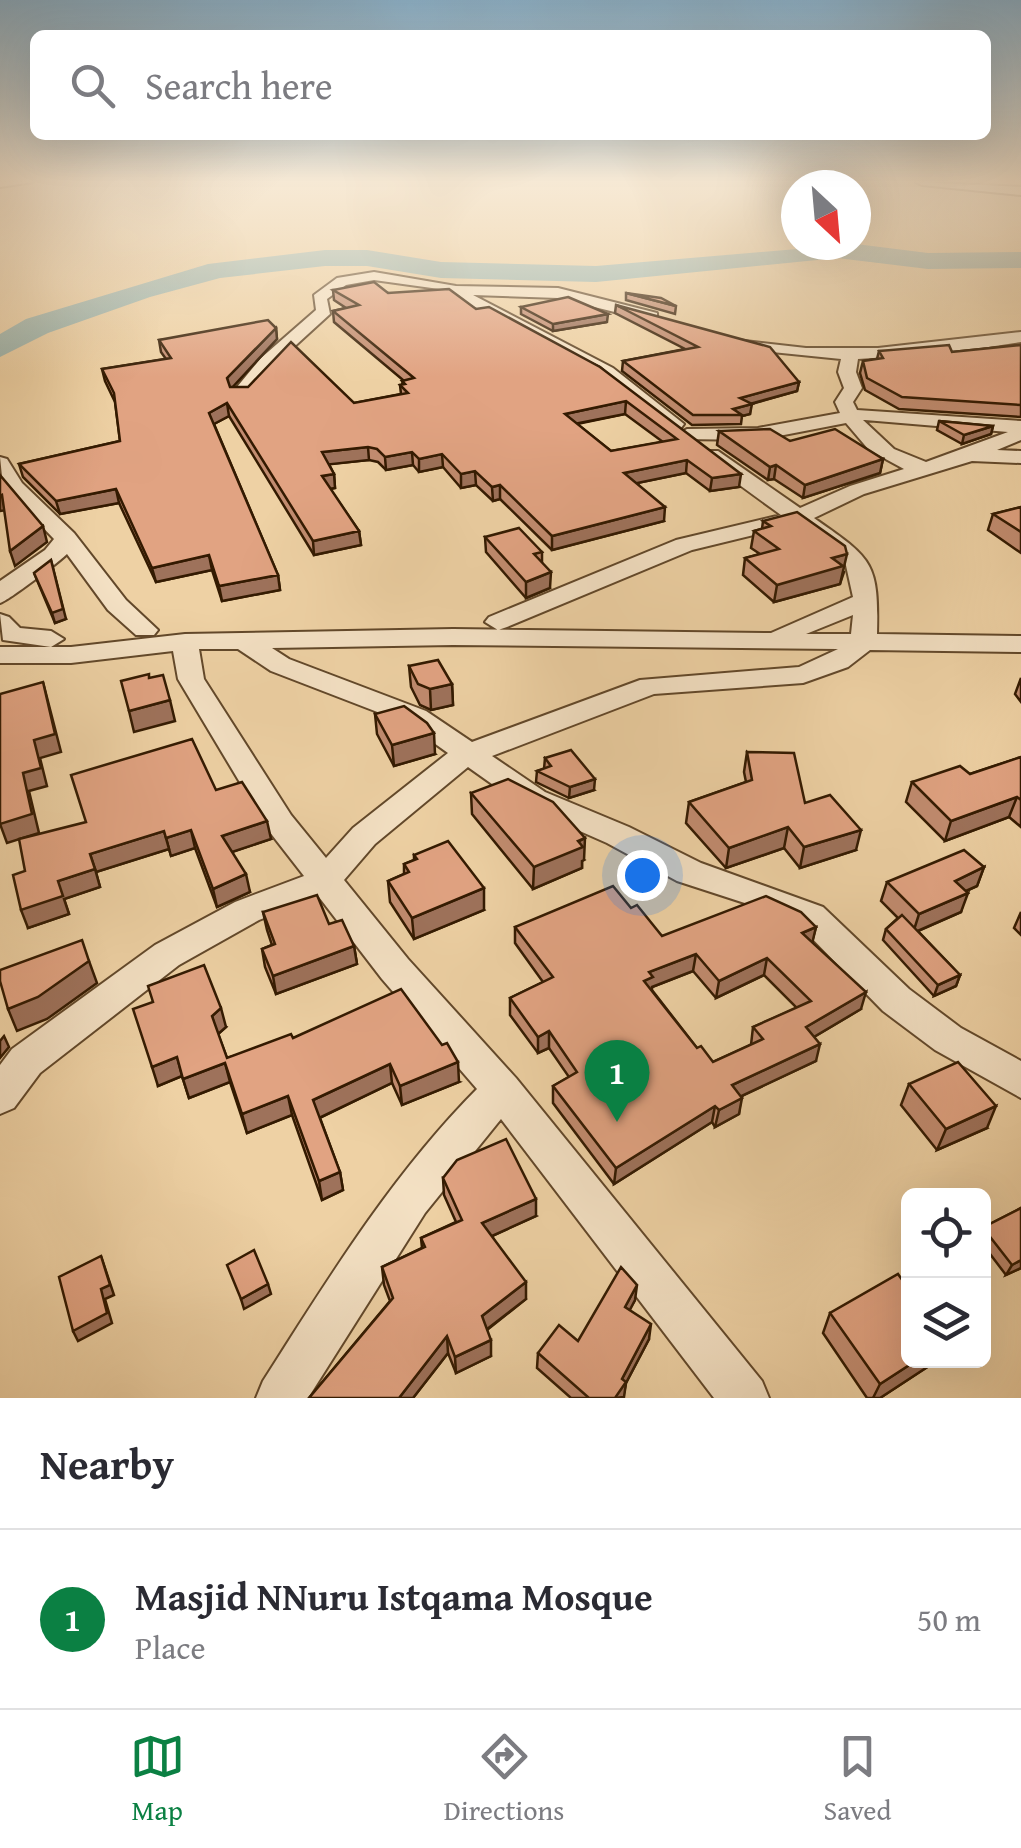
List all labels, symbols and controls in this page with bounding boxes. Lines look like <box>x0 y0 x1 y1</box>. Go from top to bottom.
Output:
search box <box>30 30 991 140</box>
text: Search here <box>145 57 333 113</box>
icon: search <box>65 58 120 113</box>
north arrow <box>781 170 871 260</box>
your location <box>617 850 668 901</box>
pin: 1 <box>584 1040 650 1122</box>
map controls <box>901 1188 991 1368</box>
button: locate <box>901 1188 991 1278</box>
button: layers <box>901 1278 991 1368</box>
text: Nearby <box>40 1433 174 1494</box>
text: Masjid NNuru Istqama Mosque <box>135 1568 653 1624</box>
text: 1 <box>64 1596 81 1643</box>
text: 50 m <box>917 1596 981 1643</box>
text: Place <box>135 1624 206 1671</box>
tab: Map <box>130 1729 185 1830</box>
tab: Directions <box>444 1729 564 1830</box>
tab: Saved <box>824 1729 891 1830</box>

